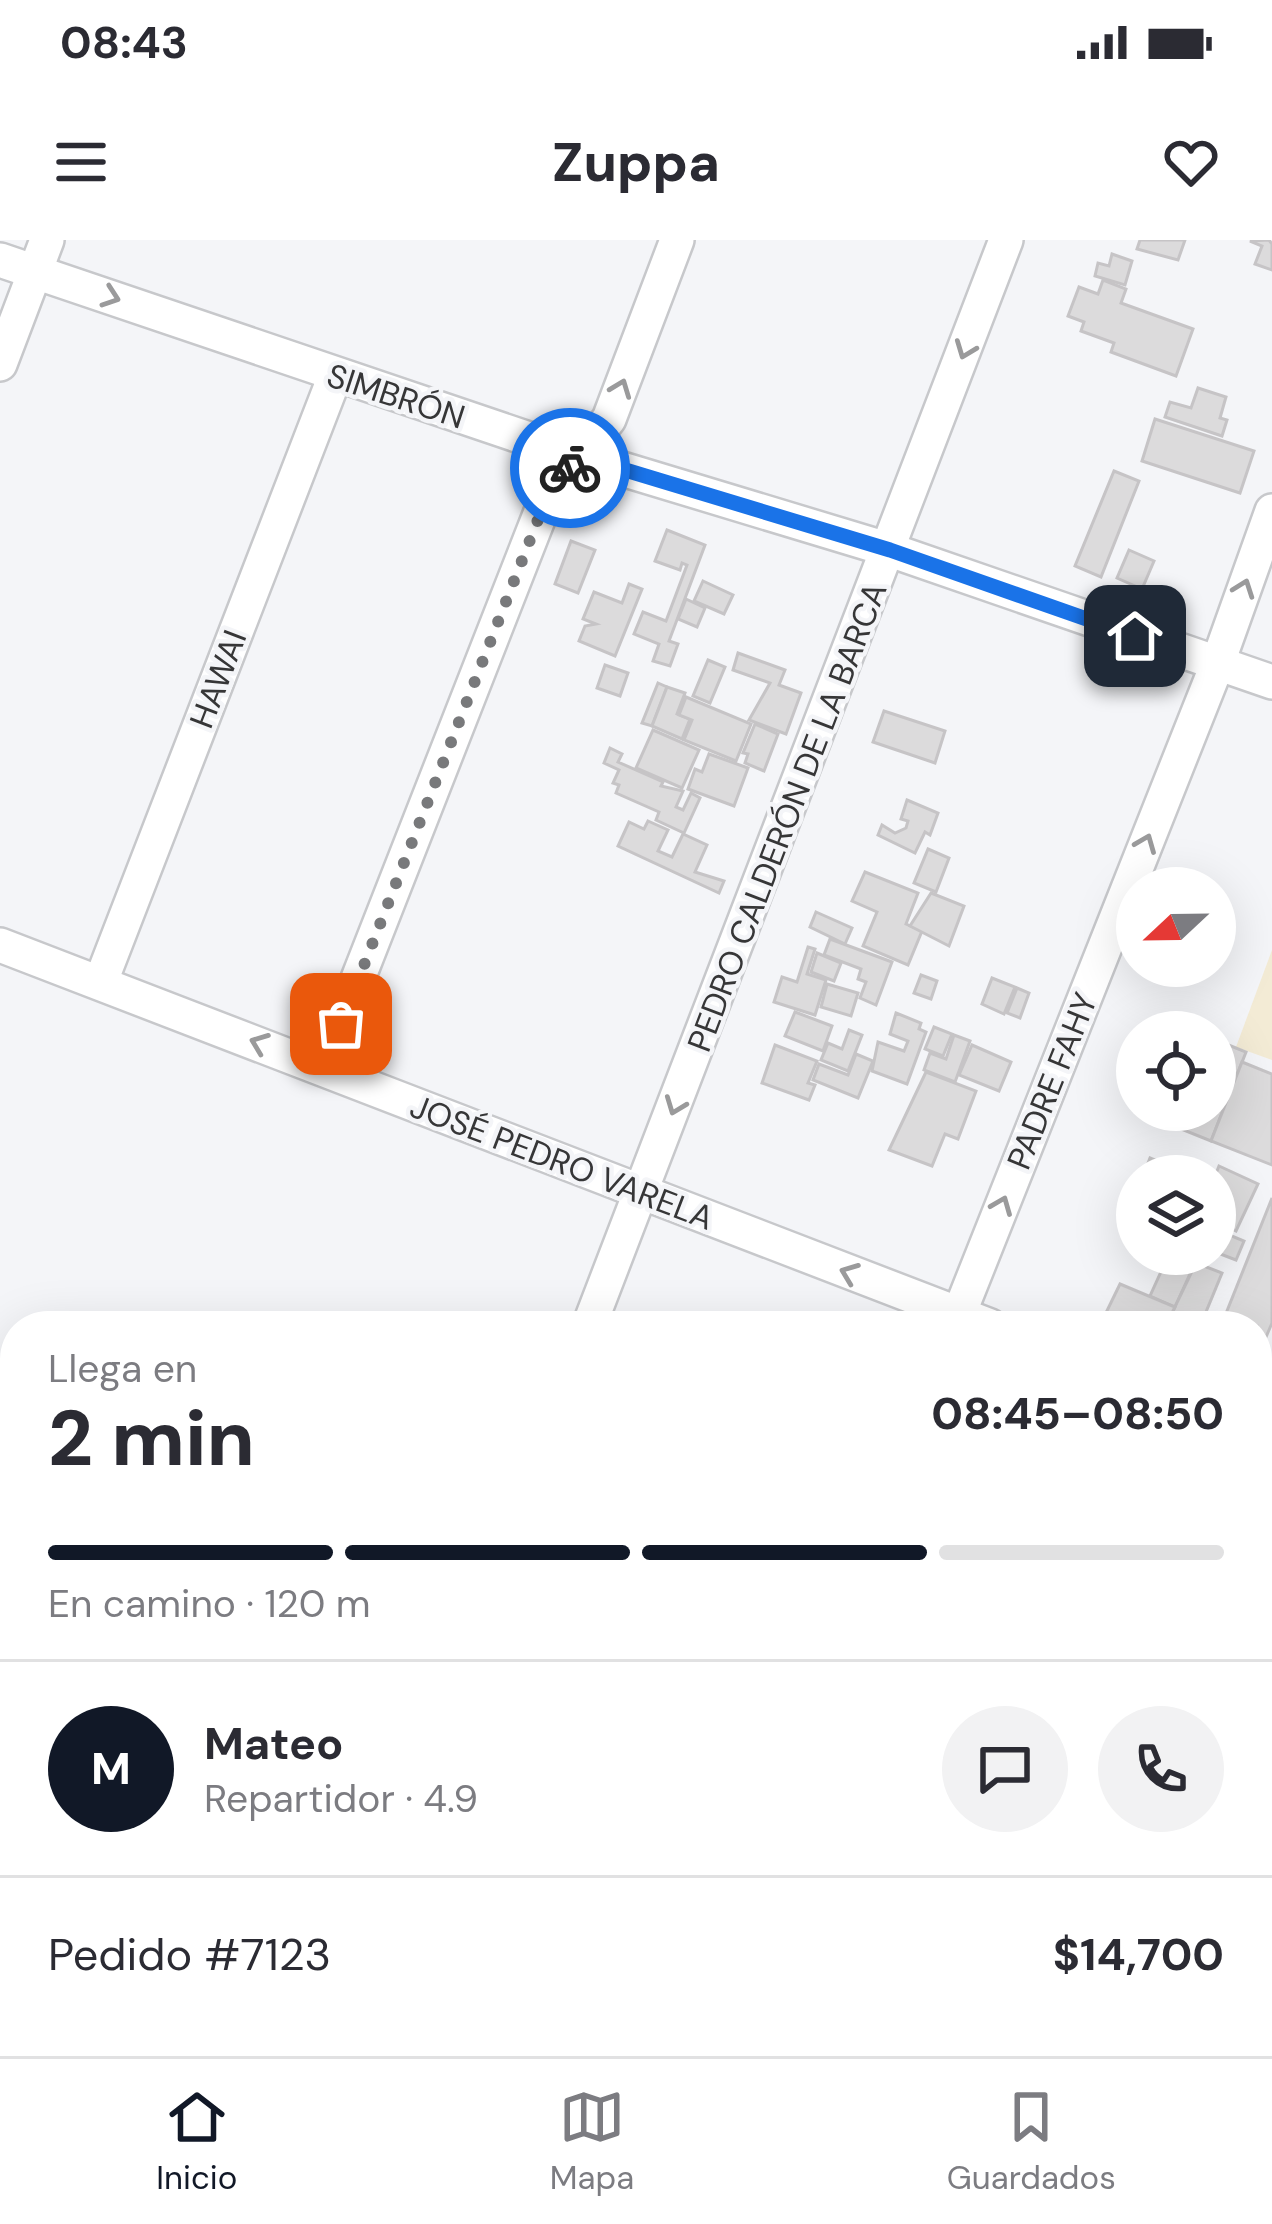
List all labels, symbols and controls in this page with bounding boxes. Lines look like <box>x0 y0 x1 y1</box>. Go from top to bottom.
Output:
text: 08:43 <box>60 13 188 72</box>
text: Zuppa <box>552 127 720 198</box>
icon: menu <box>48 129 114 195</box>
icon: heart <box>1158 129 1224 195</box>
one-way arrow <box>99 283 120 307</box>
one-way arrow <box>955 338 979 359</box>
street label: SIMBRÓN <box>322 354 470 438</box>
one-way arrow <box>607 378 632 399</box>
courier <box>510 408 630 528</box>
icon: bike <box>537 435 603 501</box>
street label: PEDRO CALDERÓN DE LA BARCA <box>677 576 897 1058</box>
one-way arrow <box>1230 579 1254 600</box>
pin <box>1084 585 1186 687</box>
icon: home <box>1102 603 1168 669</box>
street label: HAWAI <box>180 624 256 734</box>
one-way arrow <box>1132 833 1156 854</box>
north arrow <box>1116 867 1236 987</box>
map controls <box>1116 867 1236 1275</box>
pin <box>290 973 392 1075</box>
street label: PADRE FAHY <box>997 986 1107 1176</box>
icon: bag <box>308 991 374 1057</box>
button: locate <box>1116 1011 1236 1131</box>
one-way arrow <box>250 1033 271 1058</box>
street label: JOSÉ PEDRO VARELA <box>404 1084 720 1240</box>
one-way arrow <box>665 1094 690 1115</box>
button: layers <box>1116 1155 1236 1275</box>
one-way arrow <box>988 1195 1012 1216</box>
one-way arrow <box>840 1262 861 1287</box>
text: Llega en <box>48 1343 197 1394</box>
text: 08:45–08:50 <box>931 1384 1224 1443</box>
text: 2 min <box>48 1388 255 1489</box>
text: En camino · 120 m <box>48 1578 370 1629</box>
button: chat <box>942 1706 1068 1832</box>
button: phone <box>1098 1706 1224 1832</box>
text: Mateo <box>204 1714 343 1773</box>
text: M <box>91 1739 131 1798</box>
text: Repartidor · 4.9 <box>204 1773 478 1824</box>
text: Pedido #7123 <box>48 1925 331 1984</box>
text: $14,700 <box>1053 1925 1224 1984</box>
tab: Inicio <box>156 2084 237 2199</box>
tab: Mapa <box>550 2084 634 2199</box>
tab: Guardados <box>947 2084 1116 2199</box>

